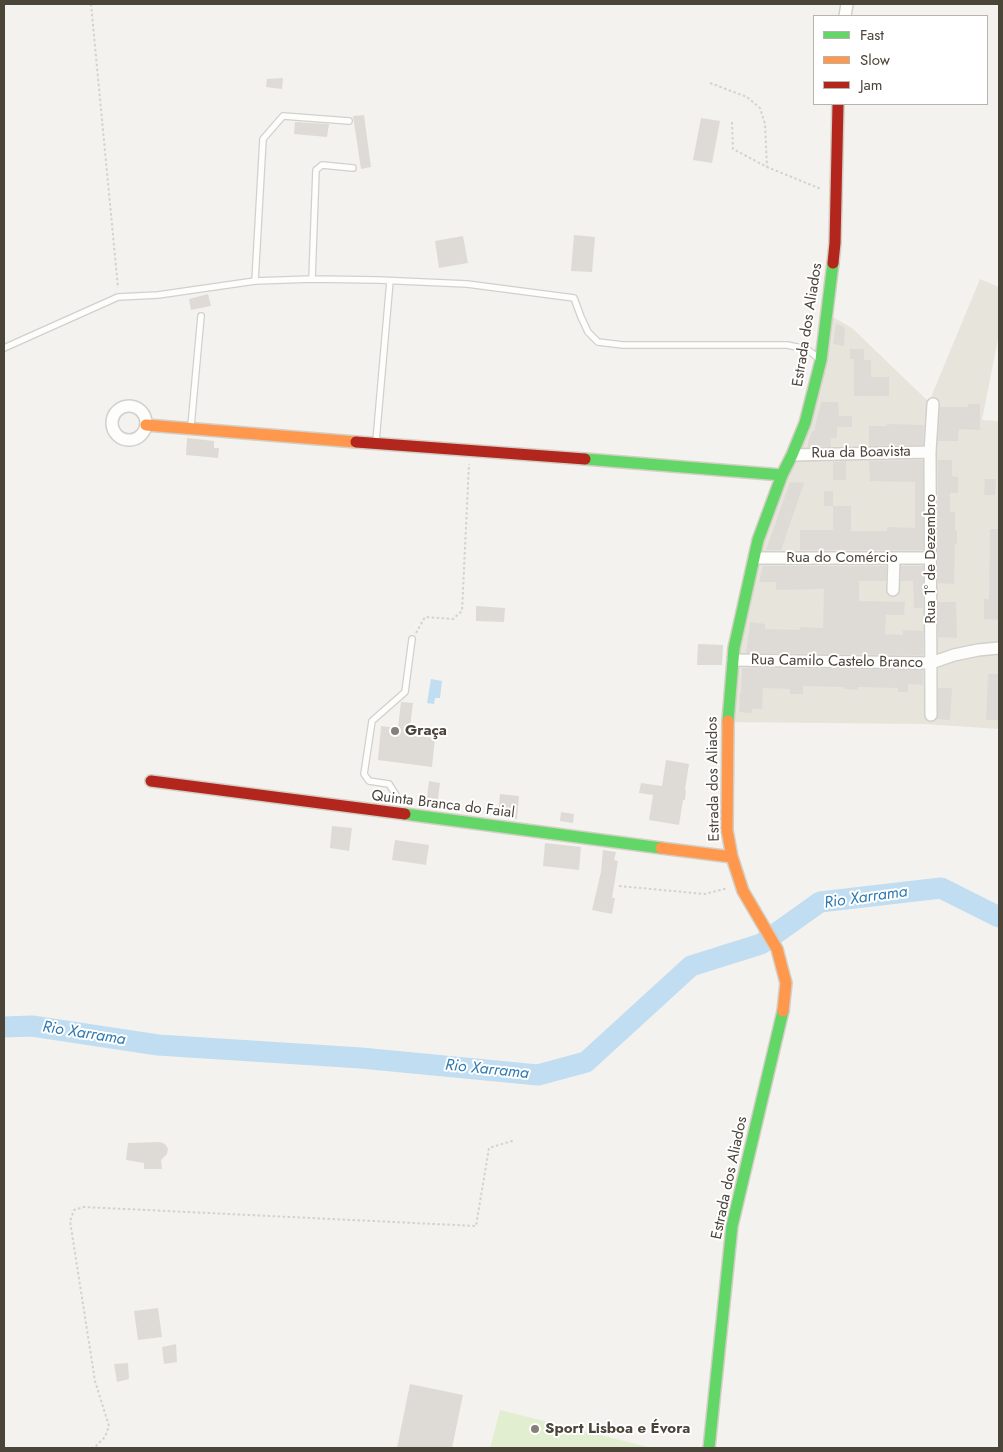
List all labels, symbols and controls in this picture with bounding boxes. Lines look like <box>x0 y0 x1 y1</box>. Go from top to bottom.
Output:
legend <box>813 15 988 105</box>
text: Fast <box>860 24 884 46</box>
text: Slow <box>860 49 890 71</box>
text: Jam <box>860 74 883 96</box>
street label: Estrada dos Aliados <box>789 262 827 388</box>
street label: Rua da Boavista <box>811 443 911 463</box>
street label: Rua 1º de Dezembro <box>922 494 940 624</box>
street label: Rua do Comércio <box>786 549 898 567</box>
street label: Rua Camilo Castelo Branco <box>751 651 923 673</box>
street label: Estrada dos Aliados <box>704 716 724 842</box>
place label: Graça <box>405 722 447 740</box>
marker: Graça <box>389 725 401 737</box>
street label: Quinta Branca do Faial <box>370 787 516 823</box>
water label: Rio Xarrama <box>823 883 909 913</box>
water label: Rio Xarrama <box>41 1018 127 1050</box>
water label: Rio Xarrama <box>444 1056 530 1084</box>
street label: Estrada dos Aliados <box>708 1115 752 1241</box>
place label: Sport Lisboa e Évora <box>545 1420 690 1438</box>
marker: Sport Lisboa e Évora <box>529 1423 541 1435</box>

